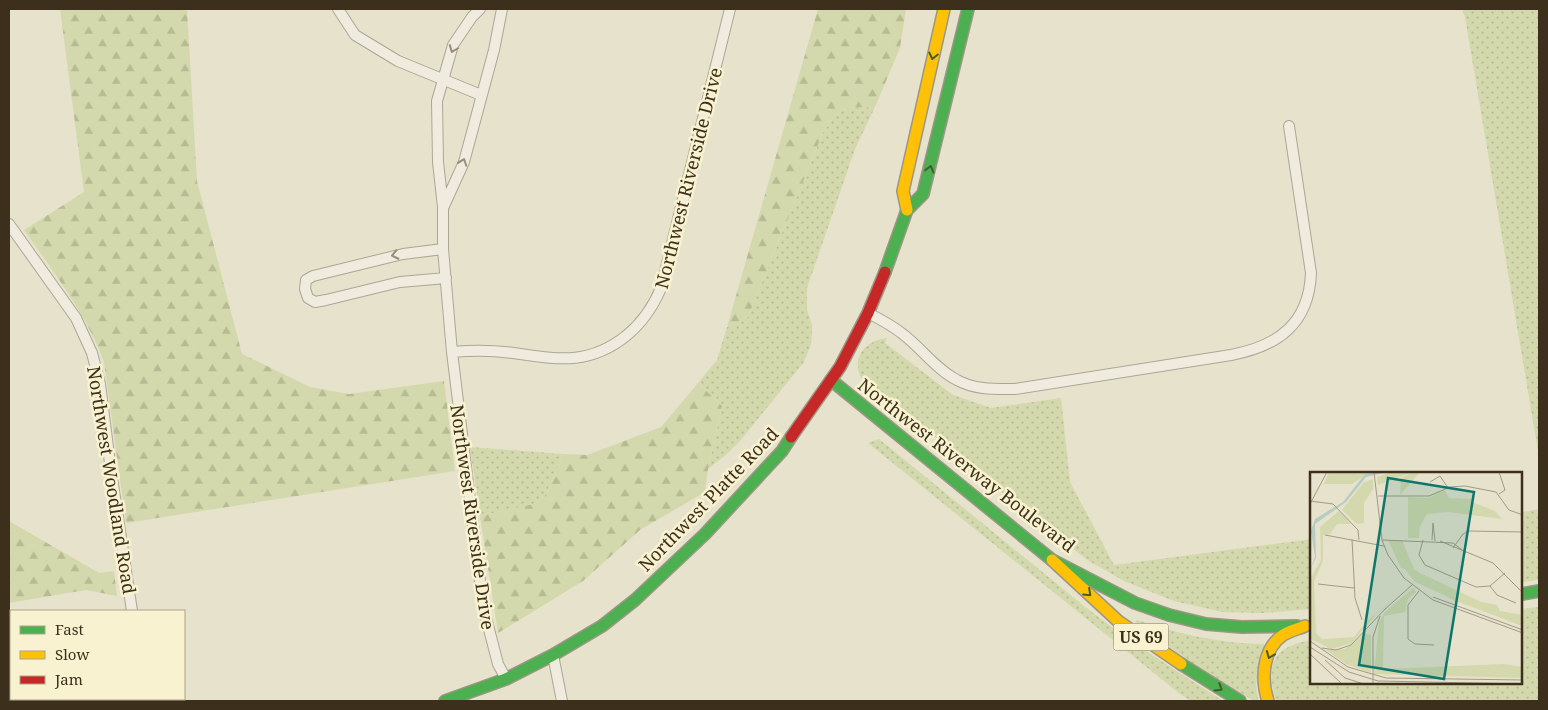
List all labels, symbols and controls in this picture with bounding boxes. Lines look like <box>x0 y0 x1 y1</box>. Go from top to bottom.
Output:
one-way arrow <box>449 44 459 53</box>
one-way arrow <box>928 52 939 61</box>
street label: Northwest Riverside Drive <box>649 65 727 291</box>
one-way arrow <box>457 158 467 167</box>
one-way arrow <box>924 164 935 173</box>
one-way arrow <box>390 250 399 260</box>
street label: Northwest Woodland Road <box>82 364 142 596</box>
street label: Northwest Riverway Boulevard <box>853 373 1081 557</box>
street label: Northwest Riverside Drive <box>445 403 501 631</box>
street label: Northwest Platte Road <box>633 422 783 576</box>
inset map <box>1310 472 1523 685</box>
one-way arrow <box>1082 587 1091 596</box>
legend <box>10 610 185 700</box>
text: Fast <box>55 619 84 639</box>
road number: US 69 <box>1114 624 1168 650</box>
text: Slow <box>55 644 89 664</box>
one-way arrow <box>1265 650 1276 659</box>
text: Jam <box>54 669 83 689</box>
one-way arrow <box>1213 682 1222 692</box>

